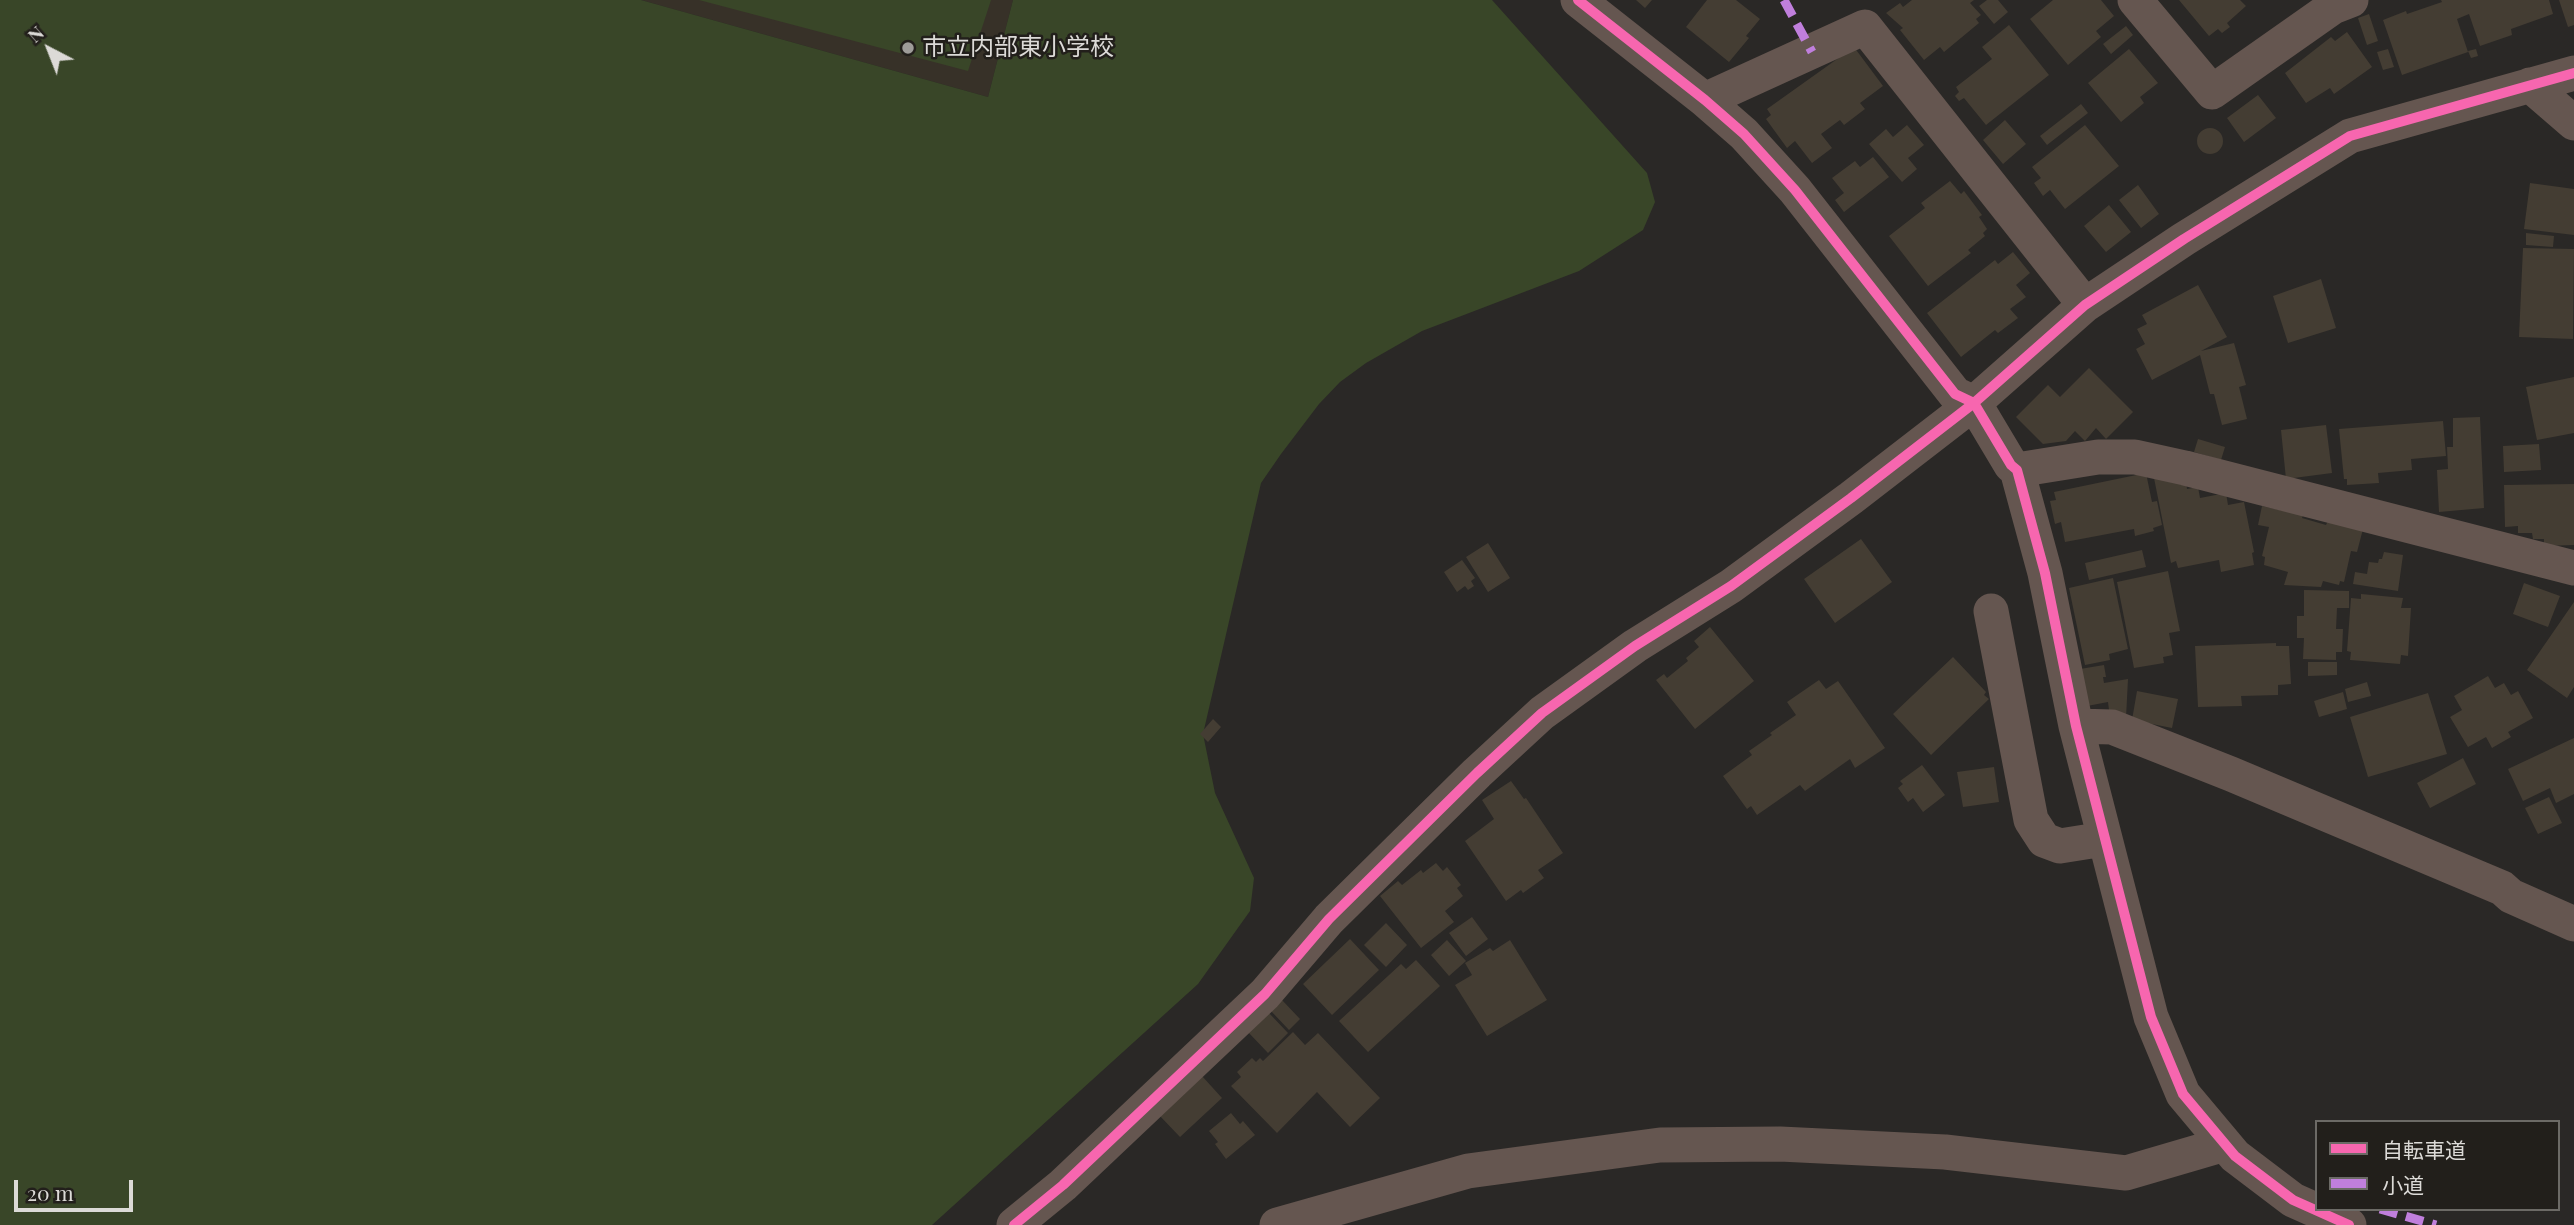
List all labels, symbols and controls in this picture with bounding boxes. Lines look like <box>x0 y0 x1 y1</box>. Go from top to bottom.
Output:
north arrow <box>14 14 84 84</box>
text: N <box>21 19 49 48</box>
place label: 市立内部東小学校 <box>922 34 1114 62</box>
marker: 市立内部東小学校 <box>900 40 916 56</box>
legend <box>2315 1120 2560 1211</box>
text: 自転車道 <box>2382 1135 2466 1163</box>
scale bar <box>18 1166 136 1210</box>
text: 小道 <box>2382 1170 2424 1198</box>
text: 20 m <box>27 1178 74 1206</box>

